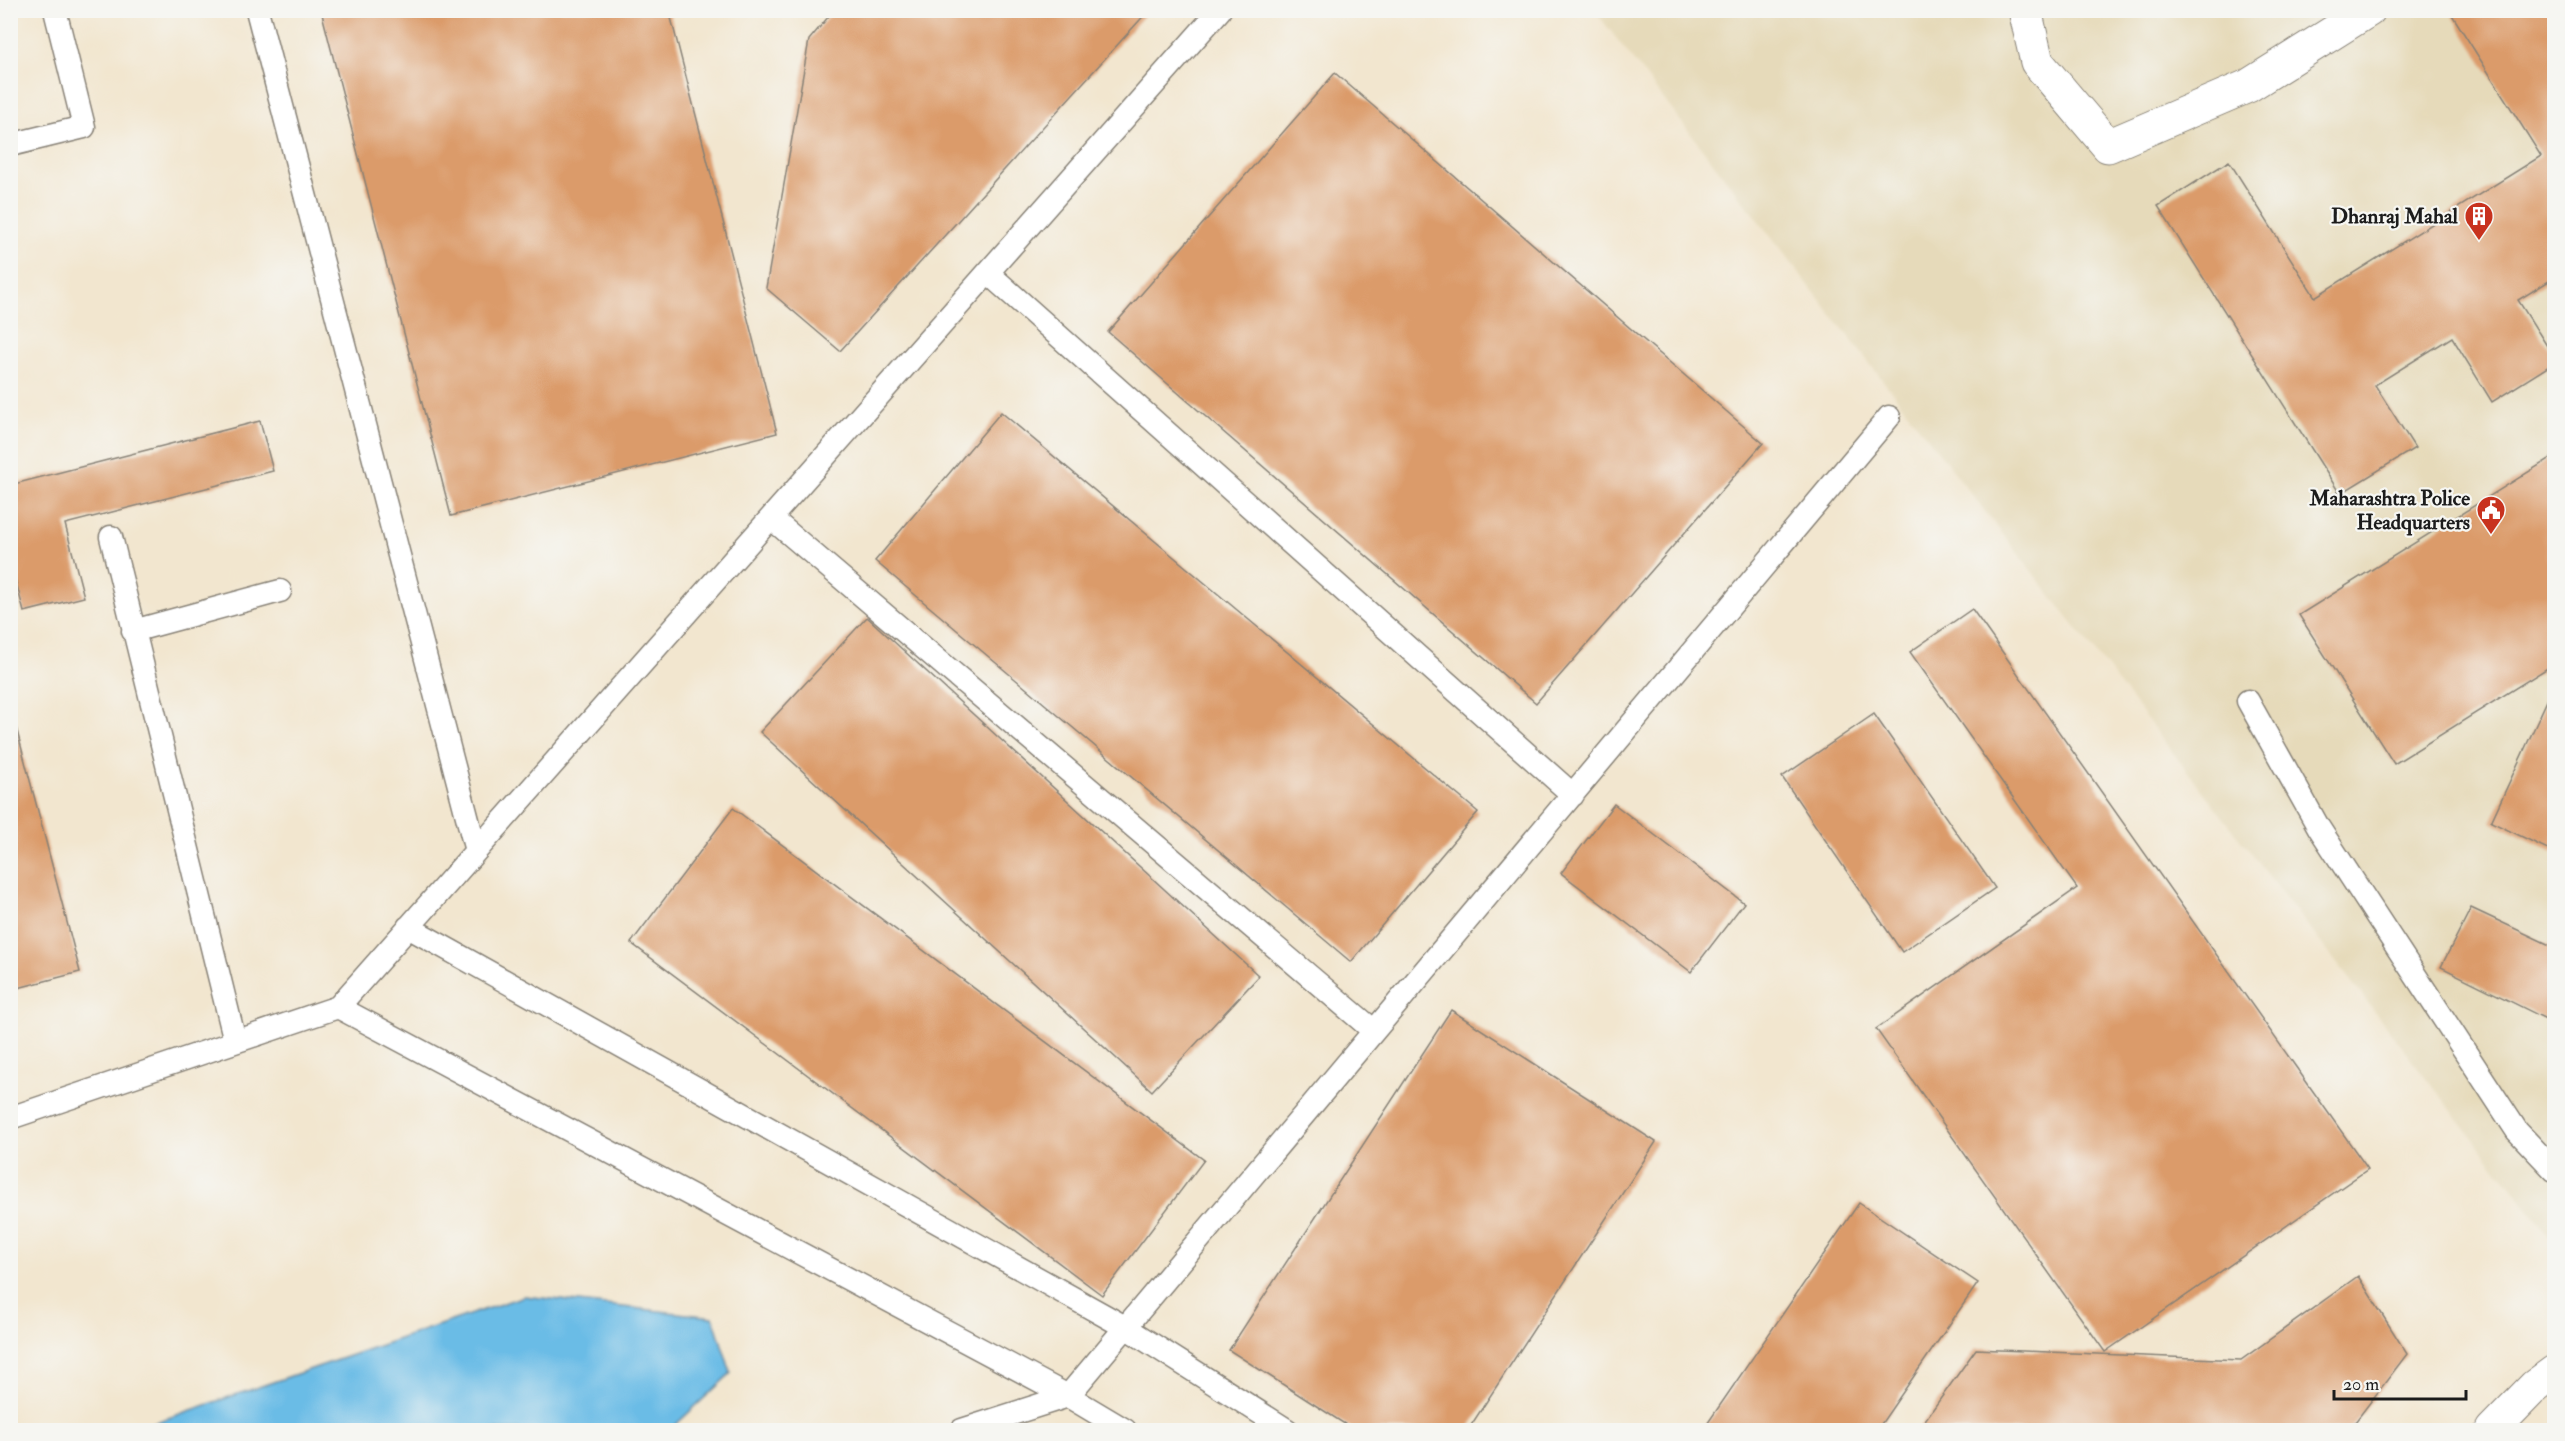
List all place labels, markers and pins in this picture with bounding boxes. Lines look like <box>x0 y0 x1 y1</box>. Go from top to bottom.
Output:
building icon: Dhanraj Mahal <box>2463 200 2495 242</box>
place label: Dhanraj Mahal <box>2331 203 2459 230</box>
place label: Maharashtra Police Headquarters <box>2309 485 2470 536</box>
public building icon: Maharashtra Police Headquarters <box>2475 494 2507 536</box>

